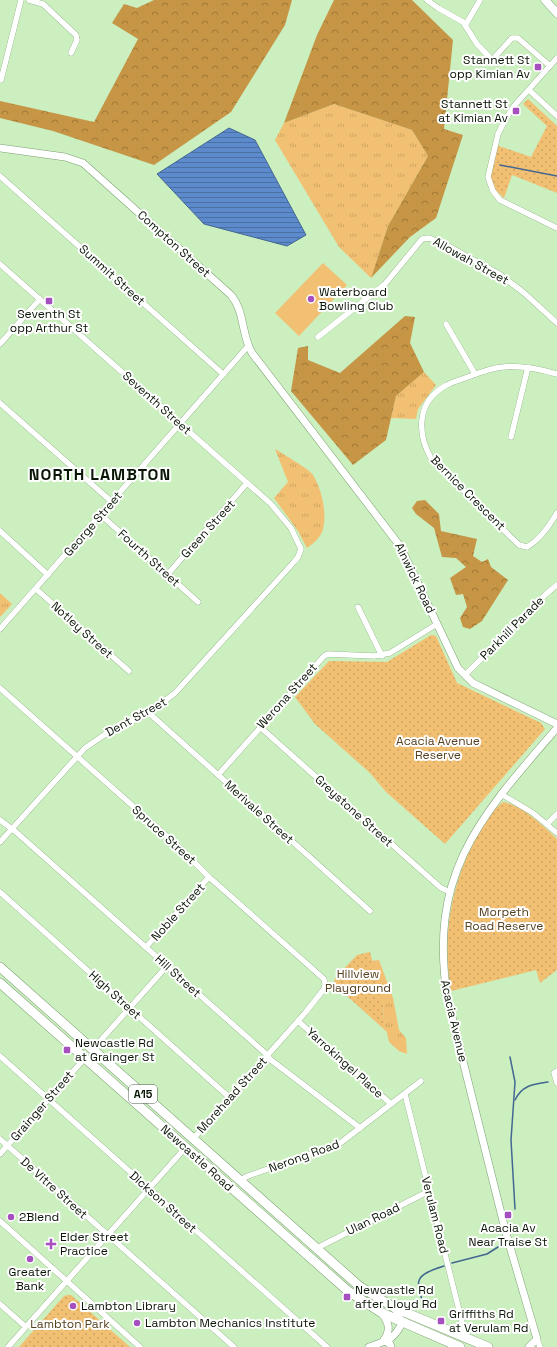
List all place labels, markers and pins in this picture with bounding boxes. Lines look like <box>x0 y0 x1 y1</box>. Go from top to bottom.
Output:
place label: Stannett St opp Kimian Av <box>450 52 531 82</box>
marker: Stannett St opp Kimian Av <box>533 62 543 72</box>
place label: Stannett St at Kimian Av <box>438 96 509 126</box>
marker: Stannett St at Kimian Av <box>511 106 521 116</box>
place label: Waterboard Bowling Club <box>319 284 394 314</box>
marker: Waterboard Bowling Club <box>306 294 316 304</box>
marker: Seventh St opp Arthur St <box>44 296 54 306</box>
place label: Seventh St opp Arthur St <box>10 306 88 336</box>
place label: Newcastle Rd at Grainger St <box>75 1035 155 1065</box>
marker: Newcastle Rd at Grainger St <box>62 1045 72 1055</box>
place label: 2Blend <box>19 1209 59 1225</box>
marker: Acacia Av Near Traise St <box>503 1210 513 1220</box>
marker: 2Blend <box>6 1212 16 1222</box>
place label: Acacia Av Near Traise St <box>469 1220 547 1250</box>
place label: Elder Street Practice <box>60 1229 129 1259</box>
marker: Elder Street Practice <box>45 1238 57 1250</box>
marker: Greater Bank <box>25 1254 35 1264</box>
place label: Greater Bank <box>9 1264 52 1294</box>
place label: Newcastle Rd after Lloyd Rd <box>355 1282 437 1312</box>
marker: Newcastle Rd after Lloyd Rd <box>342 1292 352 1302</box>
place label: Lambton Library <box>81 1298 176 1314</box>
marker: Lambton Library <box>68 1301 78 1311</box>
place label: Griffiths Rd at Verulam Rd <box>449 1306 528 1336</box>
place label: Lambton Mechanics Institute <box>145 1315 315 1331</box>
marker: Griffiths Rd at Verulam Rd <box>436 1316 446 1326</box>
marker: Lambton Mechanics Institute <box>132 1318 142 1328</box>

